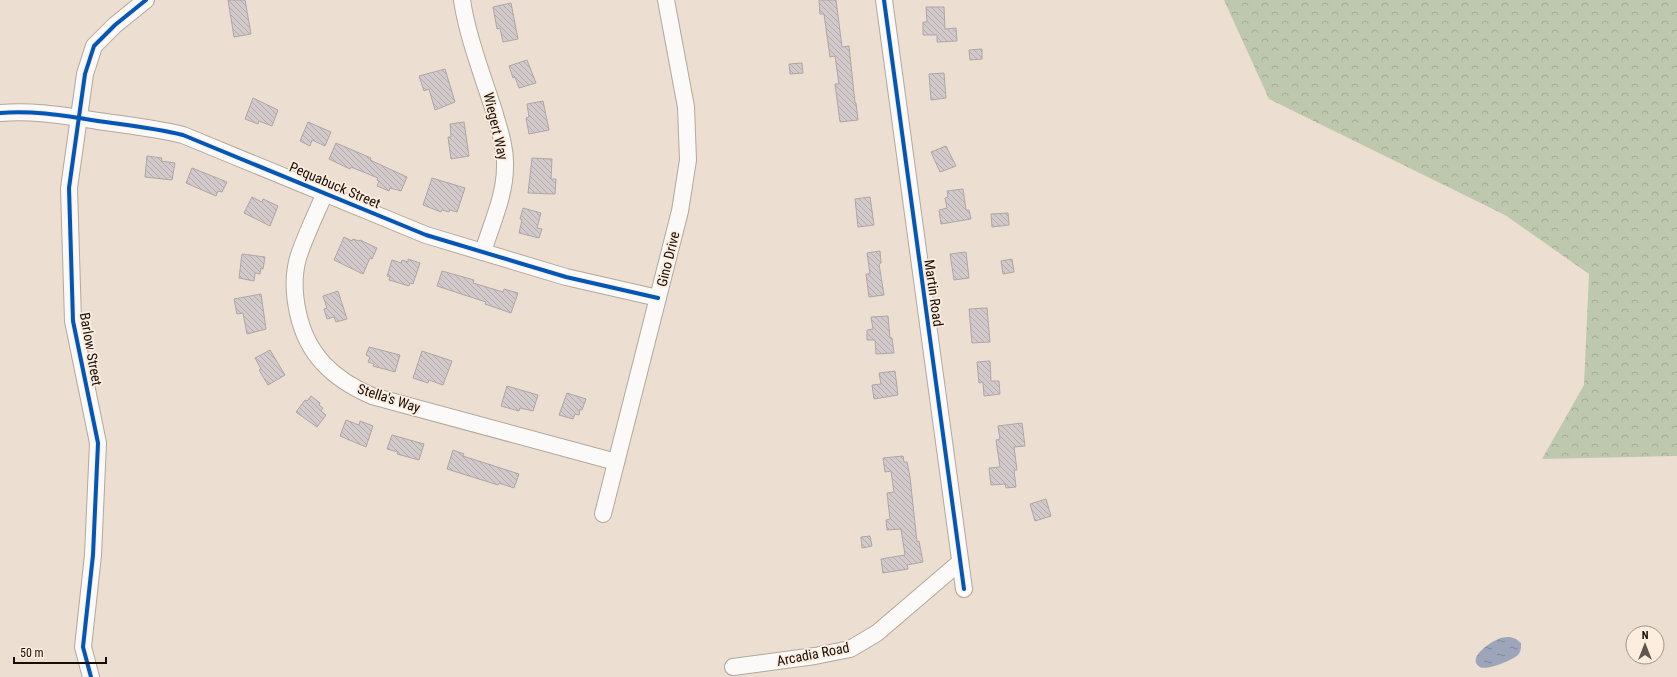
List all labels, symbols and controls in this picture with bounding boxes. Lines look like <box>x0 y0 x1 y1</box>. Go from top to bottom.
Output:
street label: Wiegert Way <box>480 91 512 161</box>
street label: Pequabuck Street <box>287 159 383 211</box>
street label: Gino Drive <box>653 229 683 288</box>
street label: Martin Road <box>921 259 947 327</box>
street label: Barlow Street <box>77 311 105 387</box>
street label: Stella's Way <box>356 380 423 416</box>
north arrow <box>1625 625 1665 665</box>
text: N <box>1642 629 1649 642</box>
scale bar <box>14 639 106 665</box>
street label: Arcadia Road <box>775 639 851 669</box>
text: 50 m <box>20 646 44 660</box>

